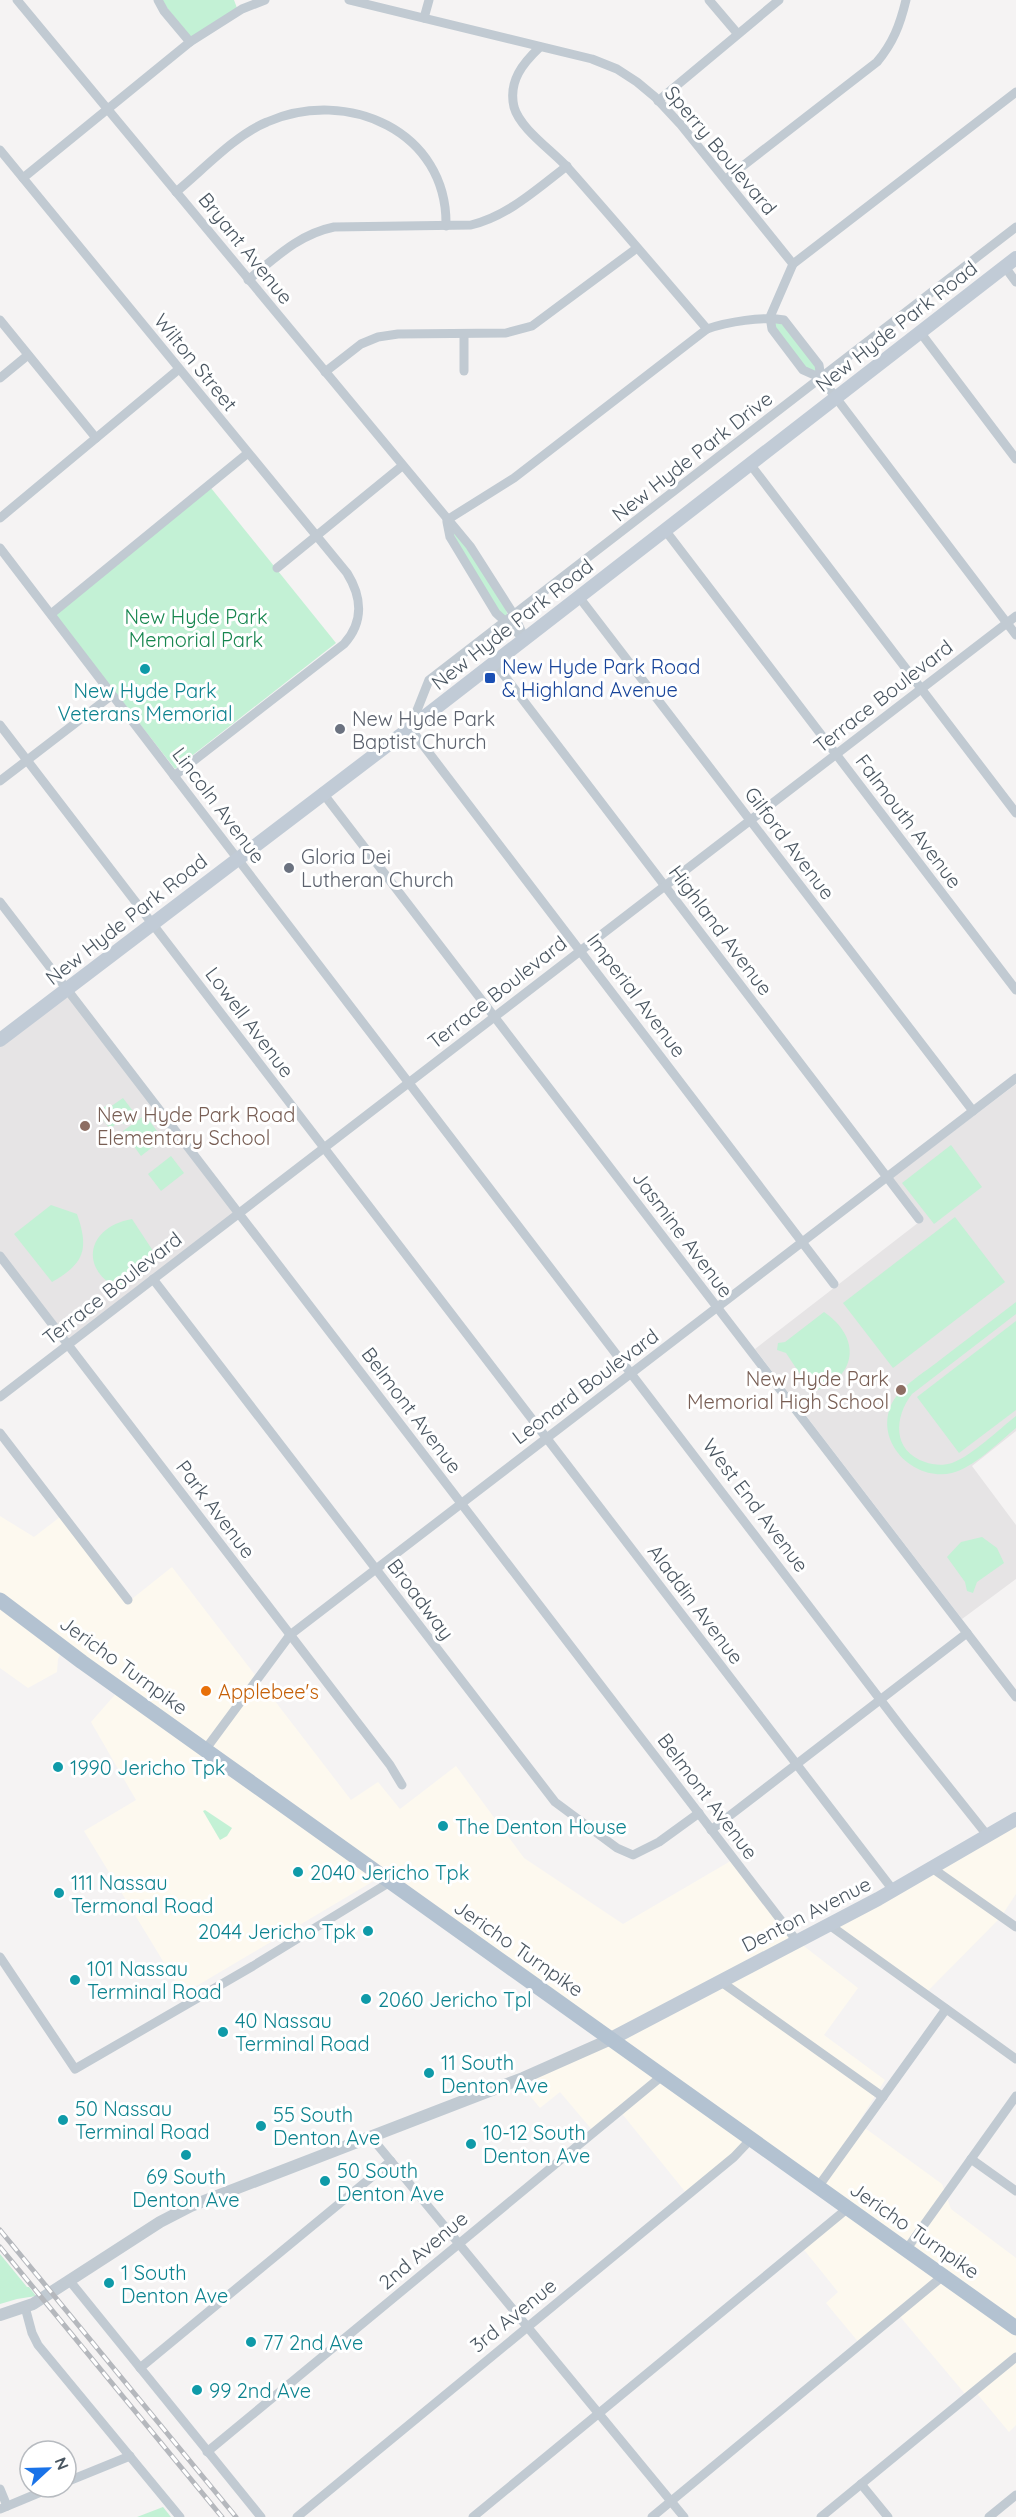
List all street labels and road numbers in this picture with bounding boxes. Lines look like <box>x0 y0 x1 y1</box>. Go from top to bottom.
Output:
street label: Sperry Boulevard <box>660 80 782 220</box>
street label: Bryant Avenue <box>193 187 299 309</box>
street label: New Hyde Park Road <box>810 255 982 397</box>
street label: Wilton Street <box>149 308 243 416</box>
street label: New Hyde Park Drive <box>607 386 777 526</box>
street label: New Hyde Park Road <box>426 553 598 695</box>
street label: Terrace Boulevard <box>809 634 957 758</box>
street label: Lincoln Avenue <box>167 742 271 868</box>
street label: Falmouth Avenue <box>850 749 968 893</box>
street label: Gilford Avenue <box>740 782 840 904</box>
street label: New Hyde Park Road <box>40 848 212 990</box>
street label: Highland Avenue <box>664 860 778 1000</box>
street label: Imperial Avenue <box>582 928 692 1062</box>
street label: Terrace Boulevard <box>423 930 571 1054</box>
street label: Lowell Avenue <box>200 962 300 1082</box>
street label: Jasmine Avenue <box>627 1166 739 1302</box>
street label: Terrace Boulevard <box>38 1226 186 1350</box>
street label: Leonard Boulevard <box>507 1323 663 1449</box>
street label: Belmont Avenue <box>356 1342 468 1478</box>
street label: West End Avenue <box>698 1433 814 1577</box>
street label: Park Avenue <box>171 1455 261 1563</box>
street label: Aladdin Avenue <box>643 1539 749 1669</box>
street label: Broadway <box>382 1553 460 1645</box>
street label: Jericho Turnpike <box>55 1610 193 1720</box>
street label: Belmont Avenue <box>652 1728 764 1864</box>
street label: Denton Avenue <box>737 1871 875 1957</box>
street label: Jericho Turnpike <box>449 1894 589 2002</box>
street label: Jericho Turnpike <box>845 2176 985 2284</box>
street label: 2nd Avenue <box>373 2206 473 2294</box>
street label: 3rd Avenue <box>465 2273 561 2357</box>

